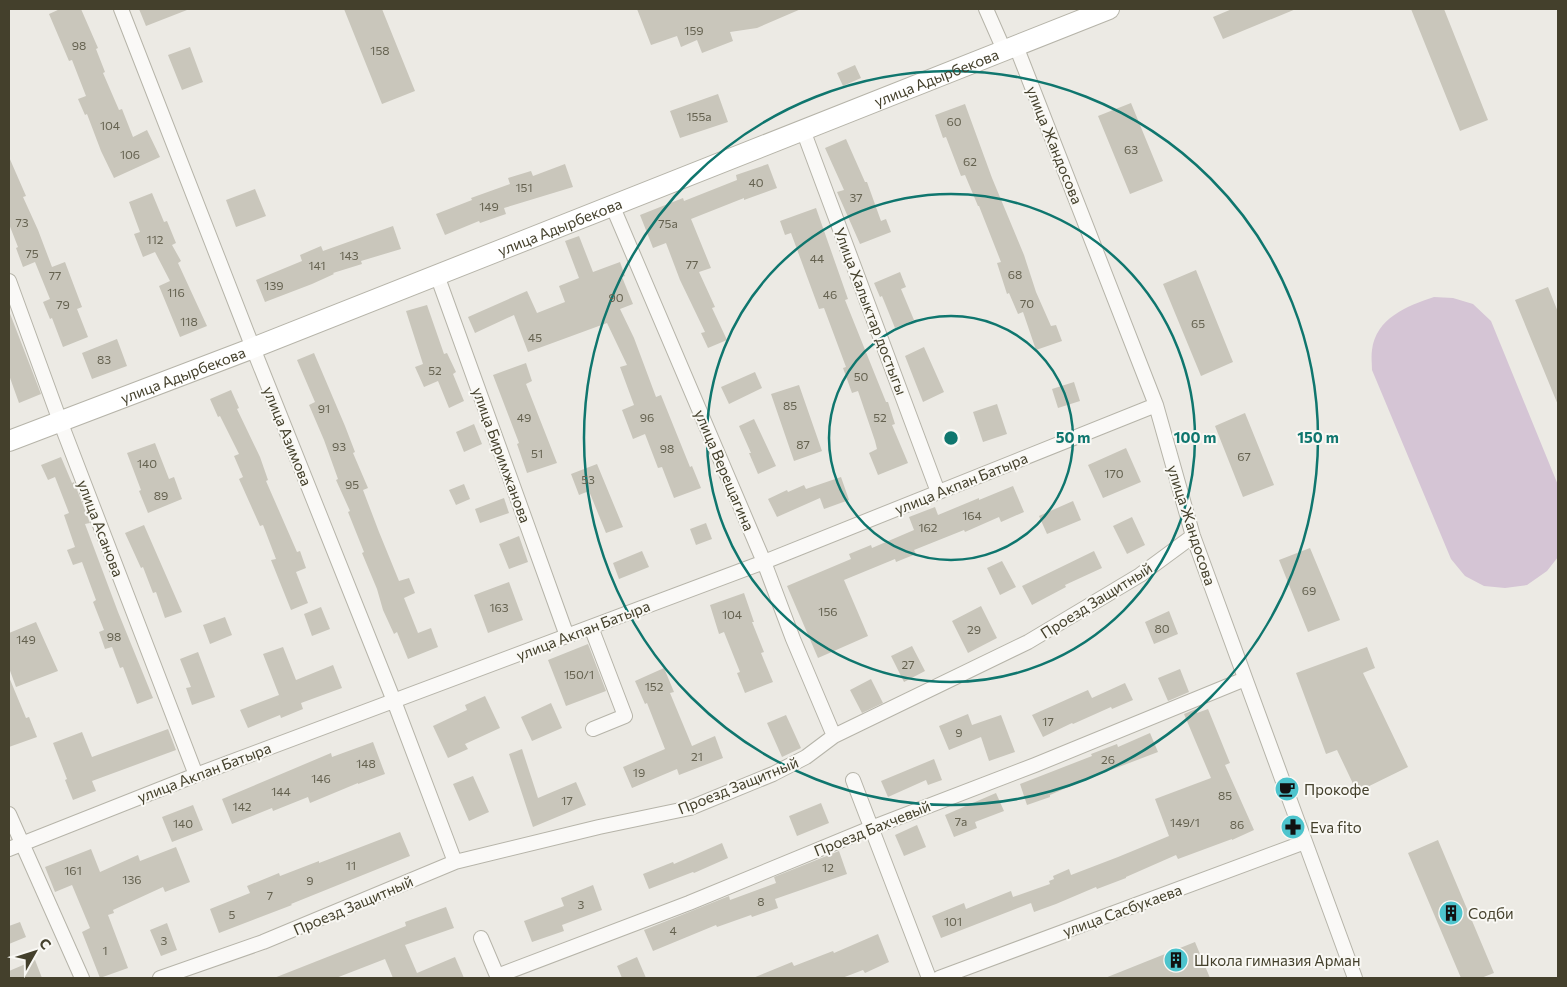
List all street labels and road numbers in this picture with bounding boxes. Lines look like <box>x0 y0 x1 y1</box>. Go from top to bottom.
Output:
street label: улица Адырбекова <box>871 45 1001 110</box>
street label: улица Жандосова <box>1023 83 1087 207</box>
street label: улица Адырбекова <box>495 194 624 259</box>
street label: Улица Халыктар достыгы <box>831 225 911 397</box>
street label: улица Адырбекова <box>118 343 248 407</box>
street label: улица Азимова <box>260 384 316 488</box>
street label: улица Биримжанова <box>469 385 535 525</box>
street label: улица Верещагина <box>691 407 759 533</box>
street label: улица Акпан Батыра <box>892 448 1030 518</box>
street label: улица Жандосова <box>1164 463 1220 587</box>
street label: улица Асанова <box>74 477 128 579</box>
street label: Проезд Защитный <box>1037 558 1155 642</box>
street label: улица Акпан Батыра <box>514 596 652 664</box>
street label: улица Акпан Батыра <box>135 738 273 806</box>
street label: Проезд Защитный <box>675 753 801 817</box>
street label: Проезд Бахчевый <box>811 796 933 860</box>
street label: Проезд Защитный <box>290 872 416 938</box>
street label: улица Сасбукаева <box>1060 880 1184 940</box>

